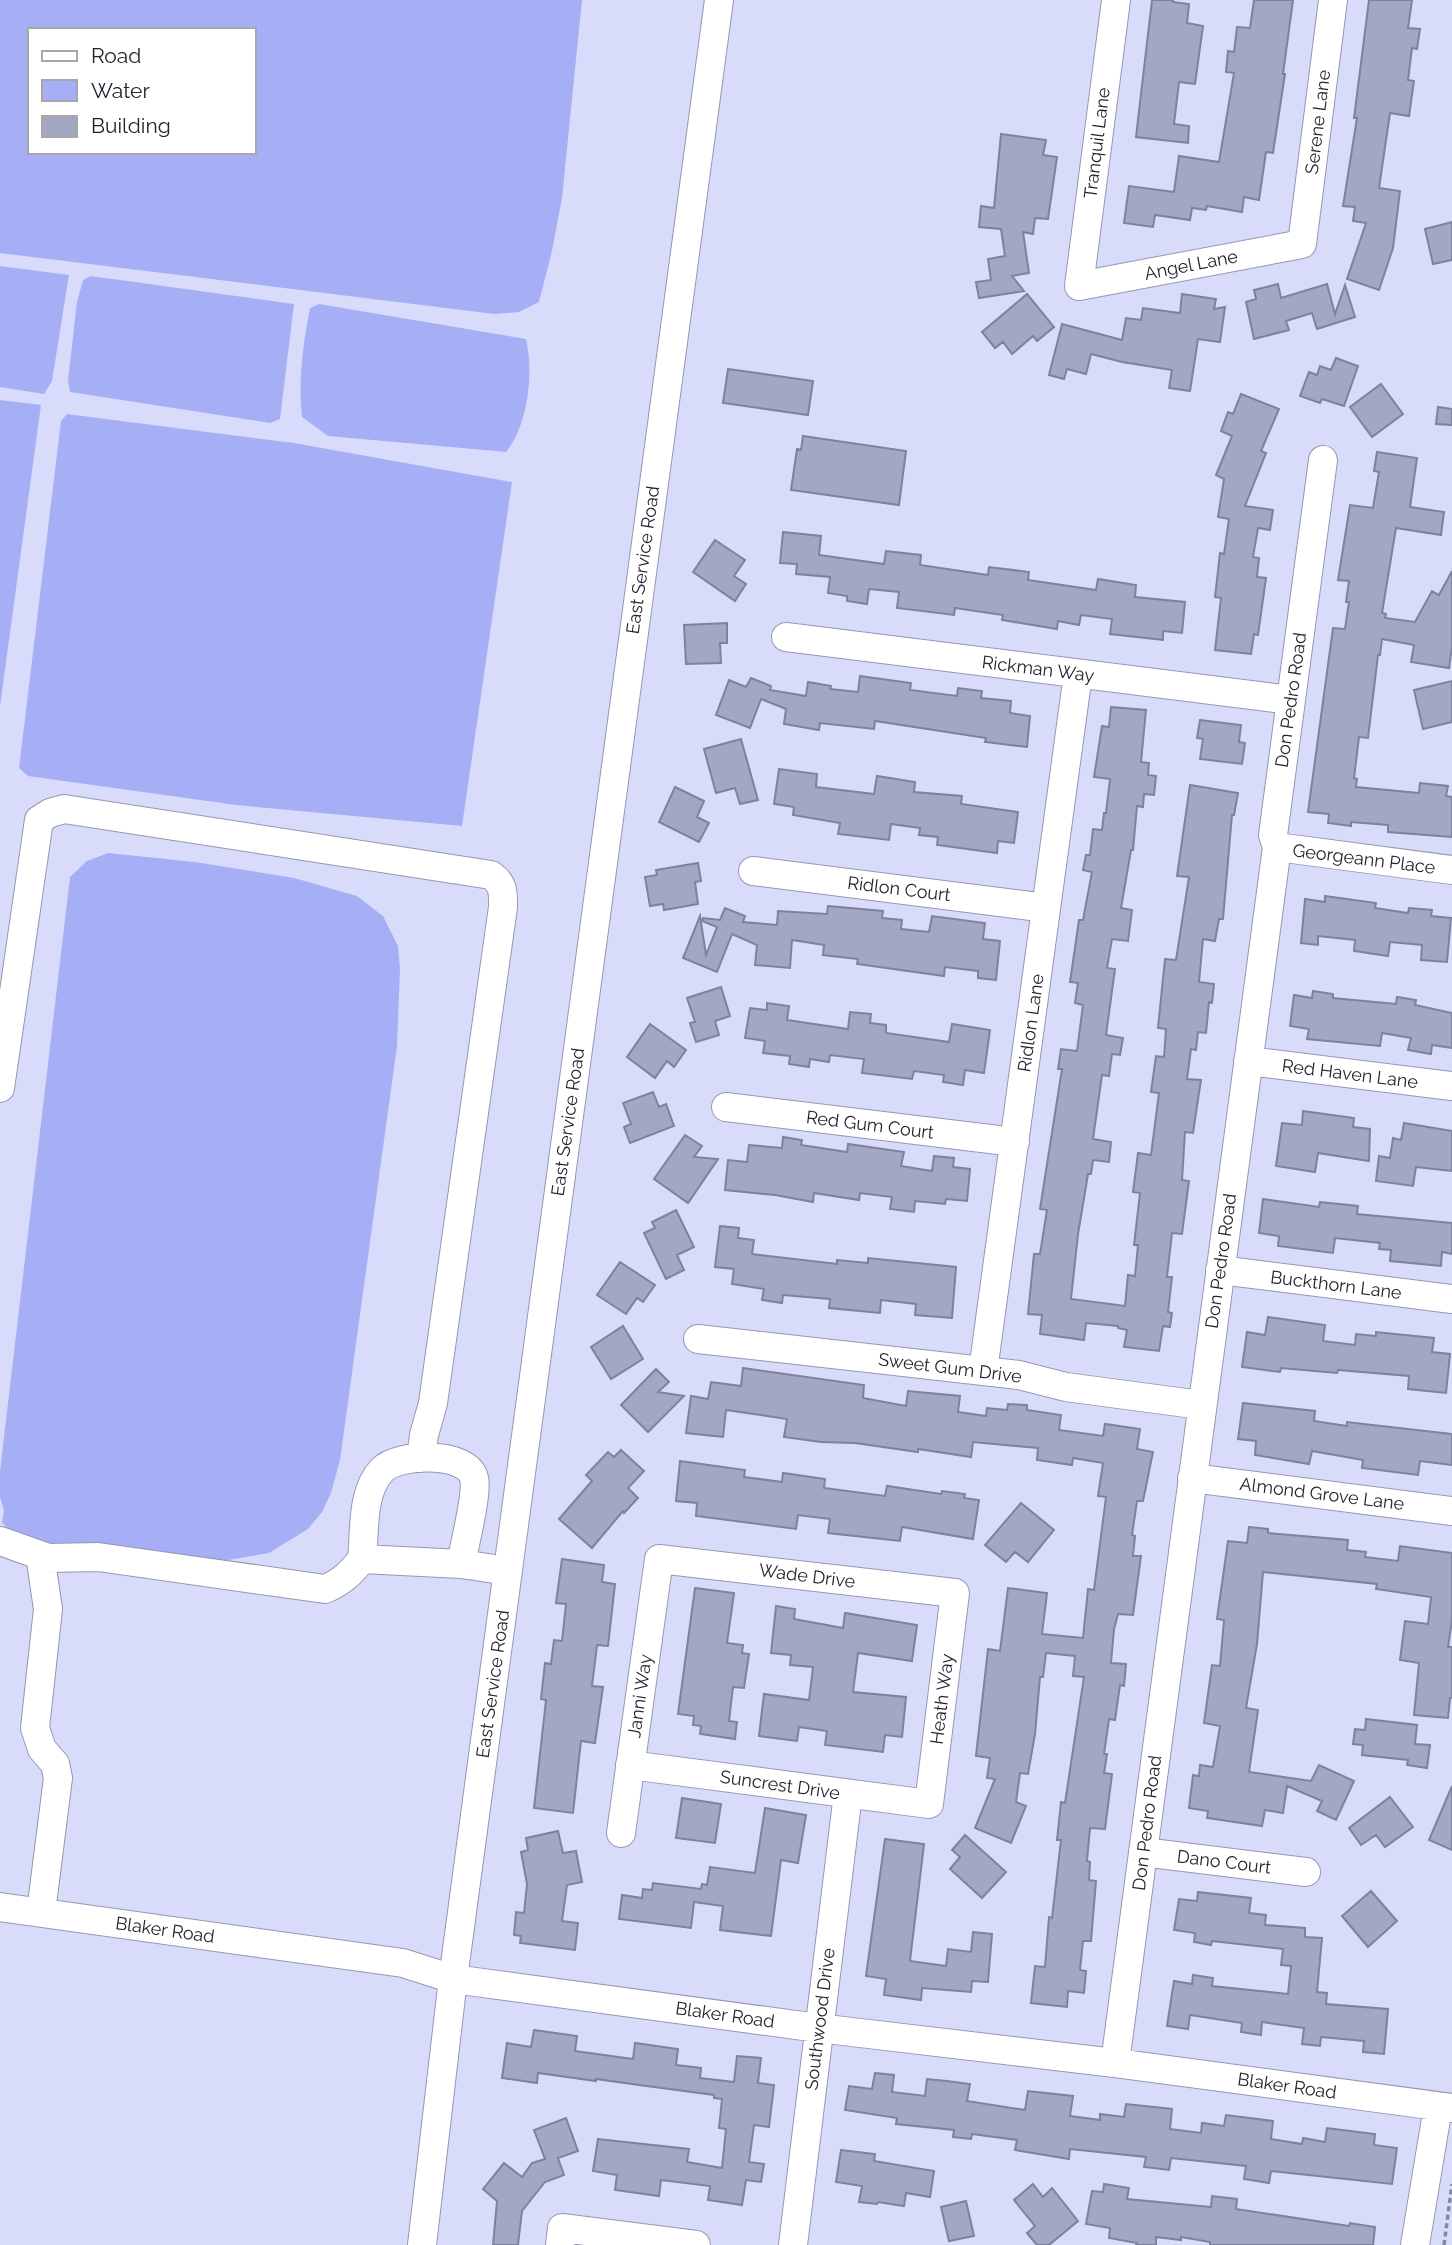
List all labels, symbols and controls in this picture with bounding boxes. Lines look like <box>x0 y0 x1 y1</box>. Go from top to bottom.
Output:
legend <box>28 28 256 154</box>
text: Road <box>91 43 141 68</box>
street label: Serene Lane <box>1301 68 1334 175</box>
text: Water <box>91 78 150 103</box>
street label: Tranquil Lane <box>1079 86 1114 200</box>
text: Building <box>91 113 171 138</box>
street label: Angel Lane <box>1142 245 1240 284</box>
street label: East Service Road <box>622 484 663 635</box>
street label: Don Pedro Road <box>1271 631 1310 769</box>
street label: Rickman Way <box>981 651 1096 686</box>
street label: Georgeann Place <box>1292 839 1437 878</box>
street label: Ridlon Court <box>846 872 952 905</box>
street label: Ridlon Lane <box>1013 972 1048 1073</box>
street label: East Service Road <box>547 1046 588 1197</box>
street label: Red Haven Lane <box>1281 1055 1420 1092</box>
street label: Red Gum Court <box>805 1106 935 1143</box>
street label: Don Pedro Road <box>1201 1192 1240 1330</box>
street label: Buckthorn Lane <box>1269 1266 1403 1303</box>
street label: Sweet Gum Drive <box>877 1348 1023 1387</box>
street label: Almond Grove Lane <box>1239 1473 1406 1514</box>
street label: Wade Drive <box>758 1559 857 1592</box>
street label: East Service Road <box>472 1608 513 1759</box>
street label: Janni Way <box>623 1652 656 1739</box>
street label: Heath Way <box>926 1652 958 1745</box>
street label: Don Pedro Road <box>1128 1754 1165 1892</box>
street label: Suncrest Drive <box>719 1766 842 1803</box>
street label: Dano Court <box>1176 1845 1272 1878</box>
street label: Blaker Road <box>114 1912 216 1947</box>
street label: Southwood Drive <box>800 1946 839 2091</box>
street label: Blaker Road <box>674 1997 776 2032</box>
street label: Blaker Road <box>1236 2068 1338 2103</box>

